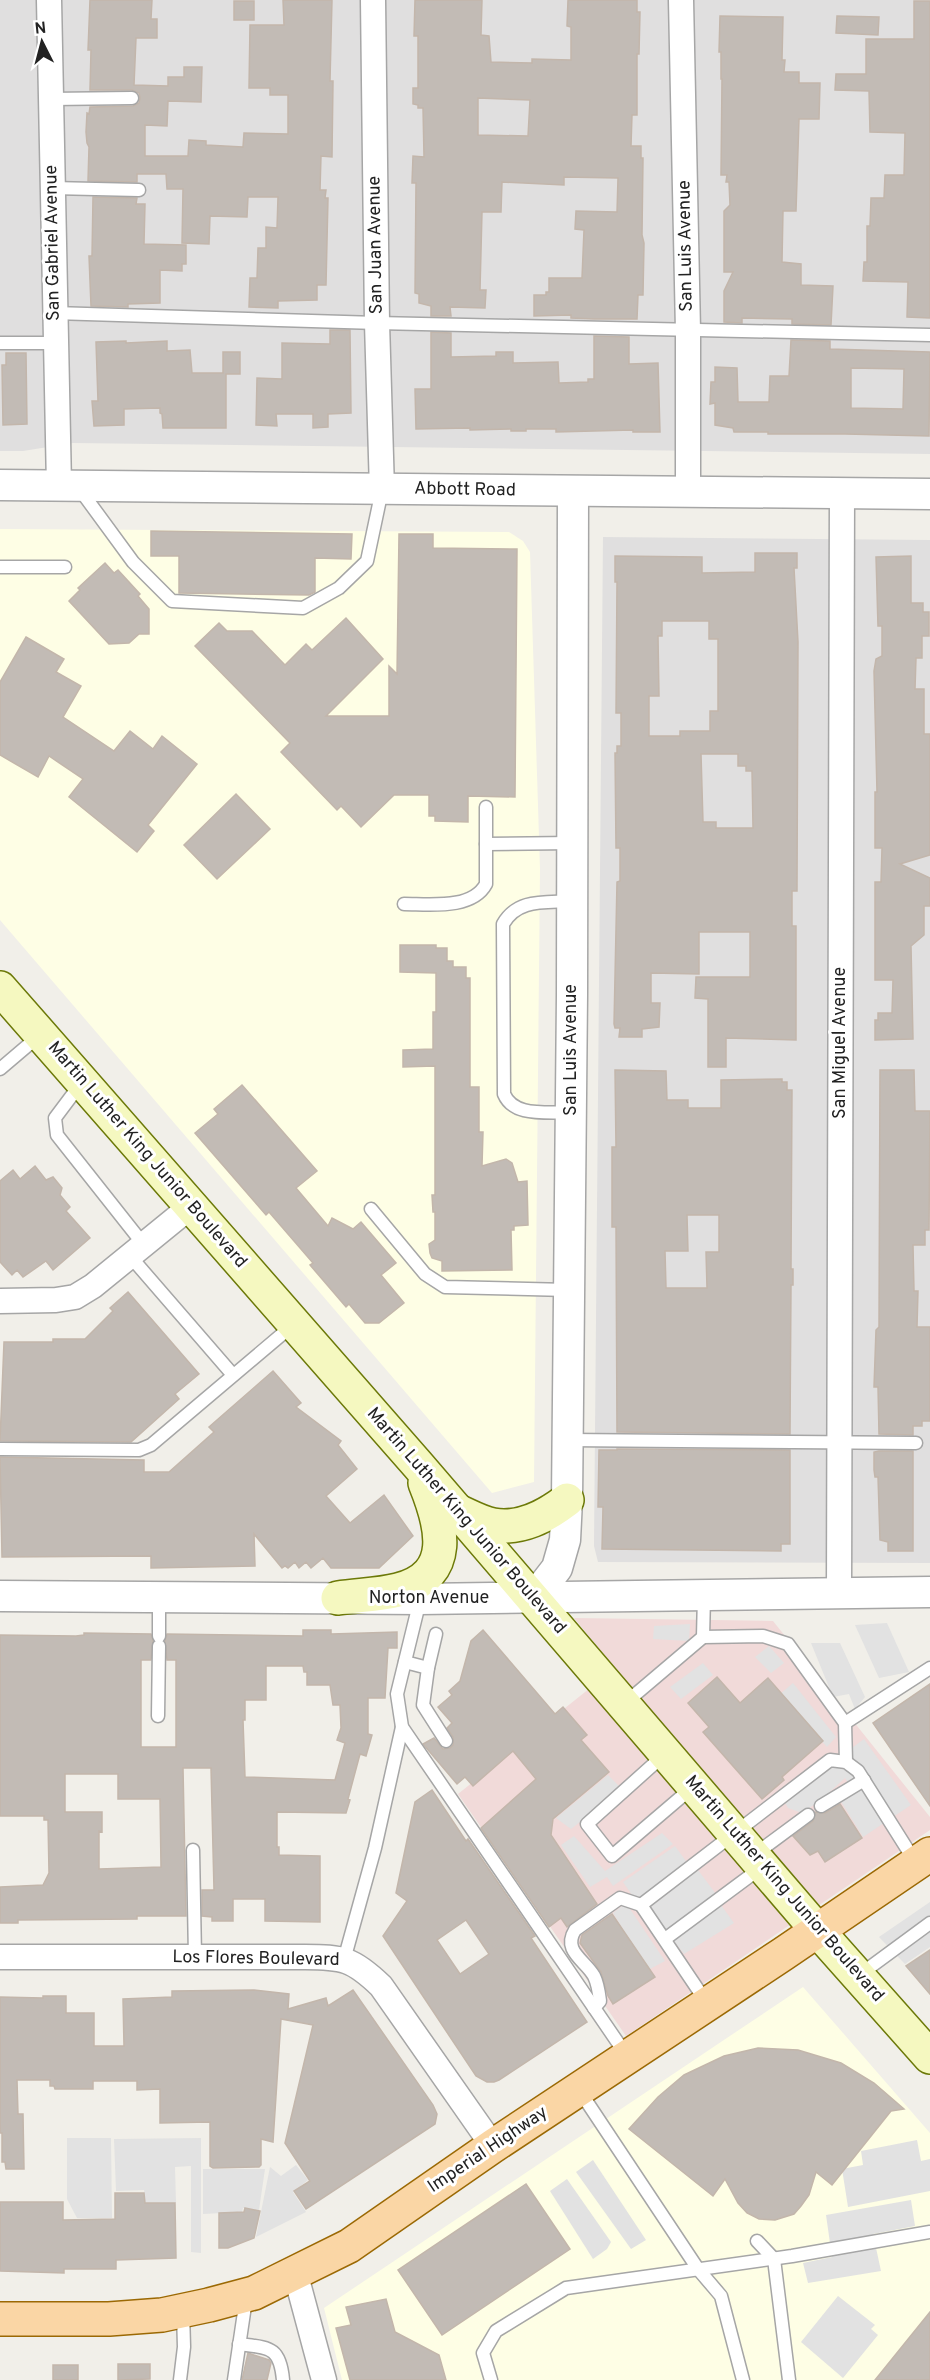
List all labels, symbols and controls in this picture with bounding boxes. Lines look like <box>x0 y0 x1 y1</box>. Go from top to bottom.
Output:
north arrow <box>12 12 72 72</box>
text: N <box>34 19 47 40</box>
street label: San Gabriel Avenue <box>40 165 66 321</box>
street label: San Juan Avenue <box>363 176 389 314</box>
street label: San Luis Avenue <box>673 180 699 312</box>
street label: Abbott Road <box>414 478 516 502</box>
street label: San Miguel Avenue <box>829 967 852 1119</box>
street label: San Luis Avenue <box>560 984 583 1116</box>
street label: Martin Luther King Junior Boulevard <box>42 1037 252 1273</box>
street label: Martin Luther King Junior Boulevard <box>361 1403 571 1639</box>
street label: Norton Avenue <box>369 1587 489 1610</box>
street label: Martin Luther King Junior Boulevard <box>679 1771 889 2007</box>
street label: Los Flores Boulevard <box>172 1946 340 1972</box>
street label: Imperial Highway <box>424 2101 552 2199</box>

